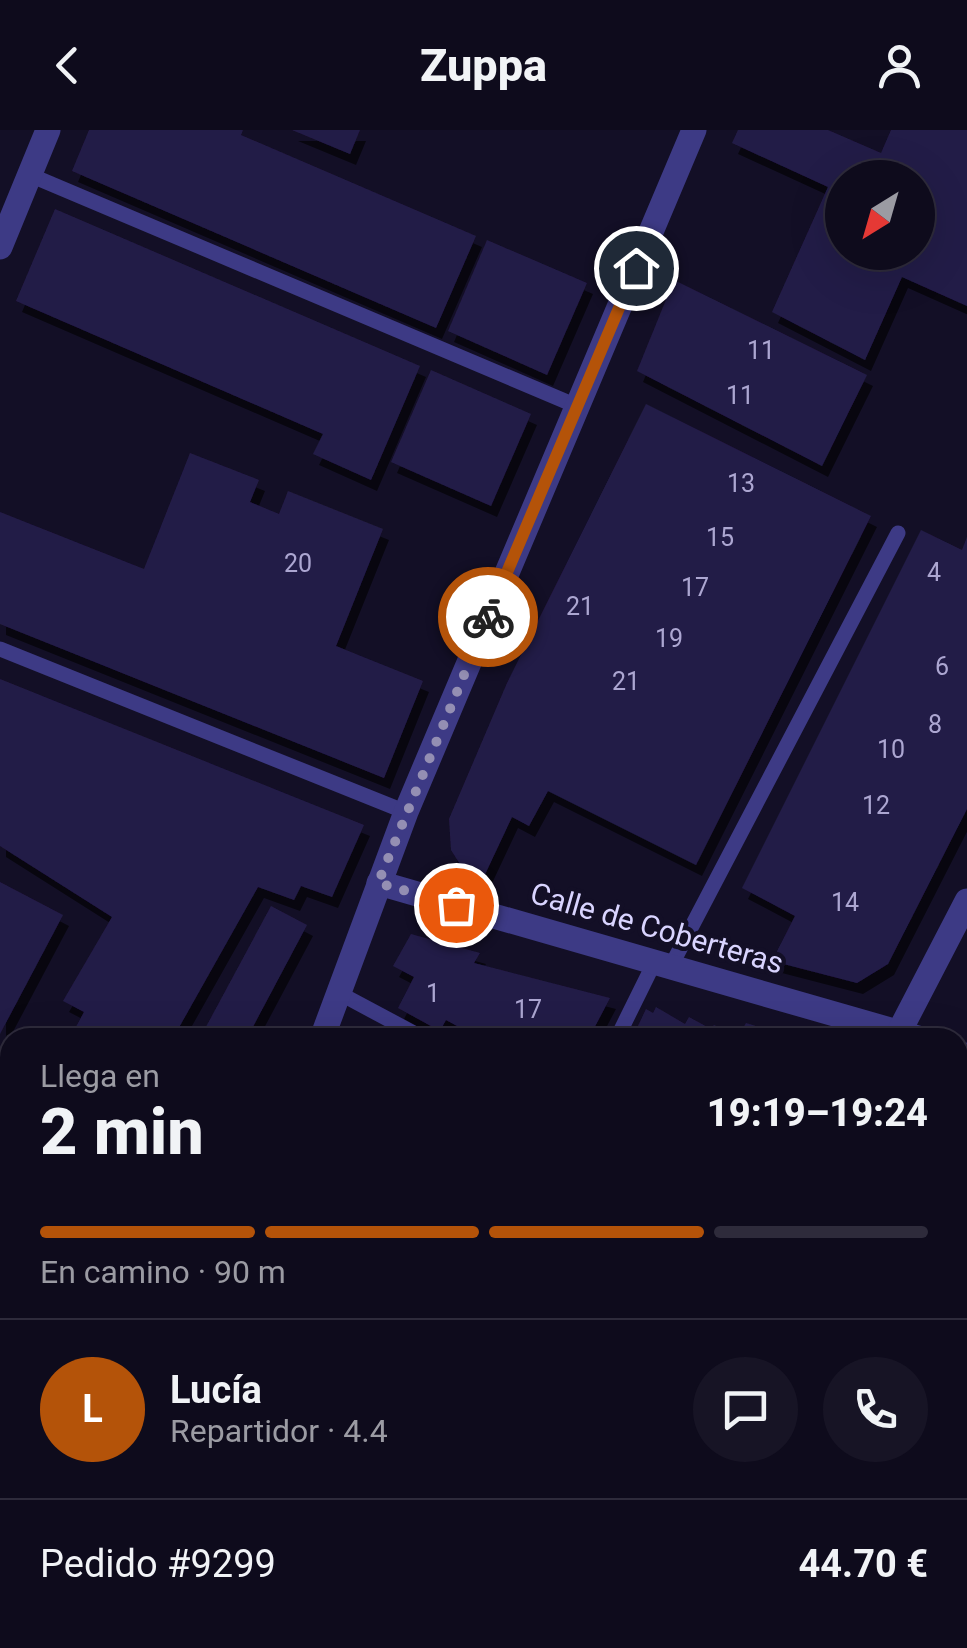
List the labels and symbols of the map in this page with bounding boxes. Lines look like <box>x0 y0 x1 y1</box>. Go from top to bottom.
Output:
north arrow <box>825 160 935 270</box>
pin <box>594 226 679 311</box>
house number: 11 <box>747 336 775 365</box>
house number: 11 <box>726 381 754 410</box>
house number: 13 <box>727 469 755 498</box>
house number: 15 <box>706 523 734 552</box>
house number: 20 <box>284 549 312 578</box>
house number: 4 <box>927 558 941 587</box>
courier <box>438 567 538 667</box>
house number: 17 <box>681 573 709 602</box>
house number: 21 <box>566 592 594 621</box>
house number: 19 <box>655 624 683 653</box>
house number: 6 <box>935 652 949 681</box>
house number: 21 <box>612 667 640 696</box>
house number: 8 <box>928 710 942 739</box>
house number: 10 <box>877 735 905 764</box>
house number: 12 <box>862 791 890 820</box>
pin <box>414 863 499 948</box>
street label: Calle de Coberteras <box>527 875 787 981</box>
house number: 14 <box>831 888 859 917</box>
house number: 1 <box>426 979 440 1008</box>
house number: 17 <box>514 995 542 1024</box>

